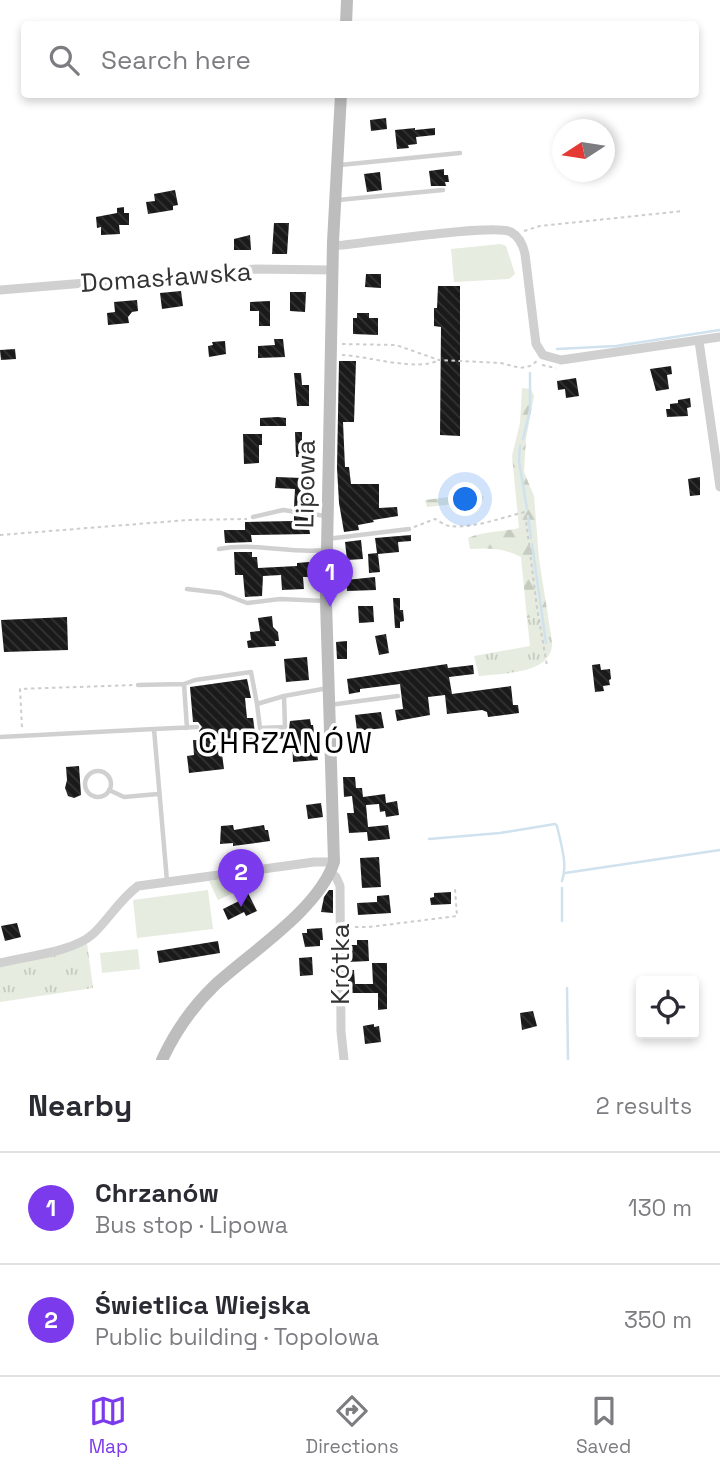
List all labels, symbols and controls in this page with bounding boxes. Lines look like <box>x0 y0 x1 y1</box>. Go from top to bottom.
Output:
search box <box>21 21 699 98</box>
icon: search <box>45 41 83 79</box>
text: Search here <box>101 43 251 77</box>
north arrow <box>552 119 615 182</box>
street label: Domasławska <box>79 254 253 300</box>
street label: Lipowa <box>287 439 323 529</box>
your location <box>448 482 482 516</box>
pin: 1 <box>307 549 353 607</box>
district label: CHRZANÓW <box>198 723 374 762</box>
pin: 2 <box>218 849 264 907</box>
street label: Krótka <box>323 923 357 1005</box>
map controls <box>636 976 699 1039</box>
button: locate <box>636 976 699 1039</box>
text: Nearby <box>28 1086 132 1125</box>
text: 2 results <box>596 1091 692 1121</box>
text: Chrzanów <box>95 1176 219 1210</box>
text: 1 <box>46 1193 56 1223</box>
text: 130 m <box>628 1193 692 1223</box>
text: Bus stop · Lipowa <box>95 1210 288 1240</box>
text: Świetlica Wiejska <box>95 1288 310 1322</box>
text: 2 <box>44 1305 58 1335</box>
text: 350 m <box>624 1305 692 1335</box>
text: Public building · Topolowa <box>95 1322 379 1352</box>
tab: Map <box>89 1392 128 1459</box>
tab: Directions <box>306 1392 399 1459</box>
tab: Saved <box>576 1392 631 1459</box>

